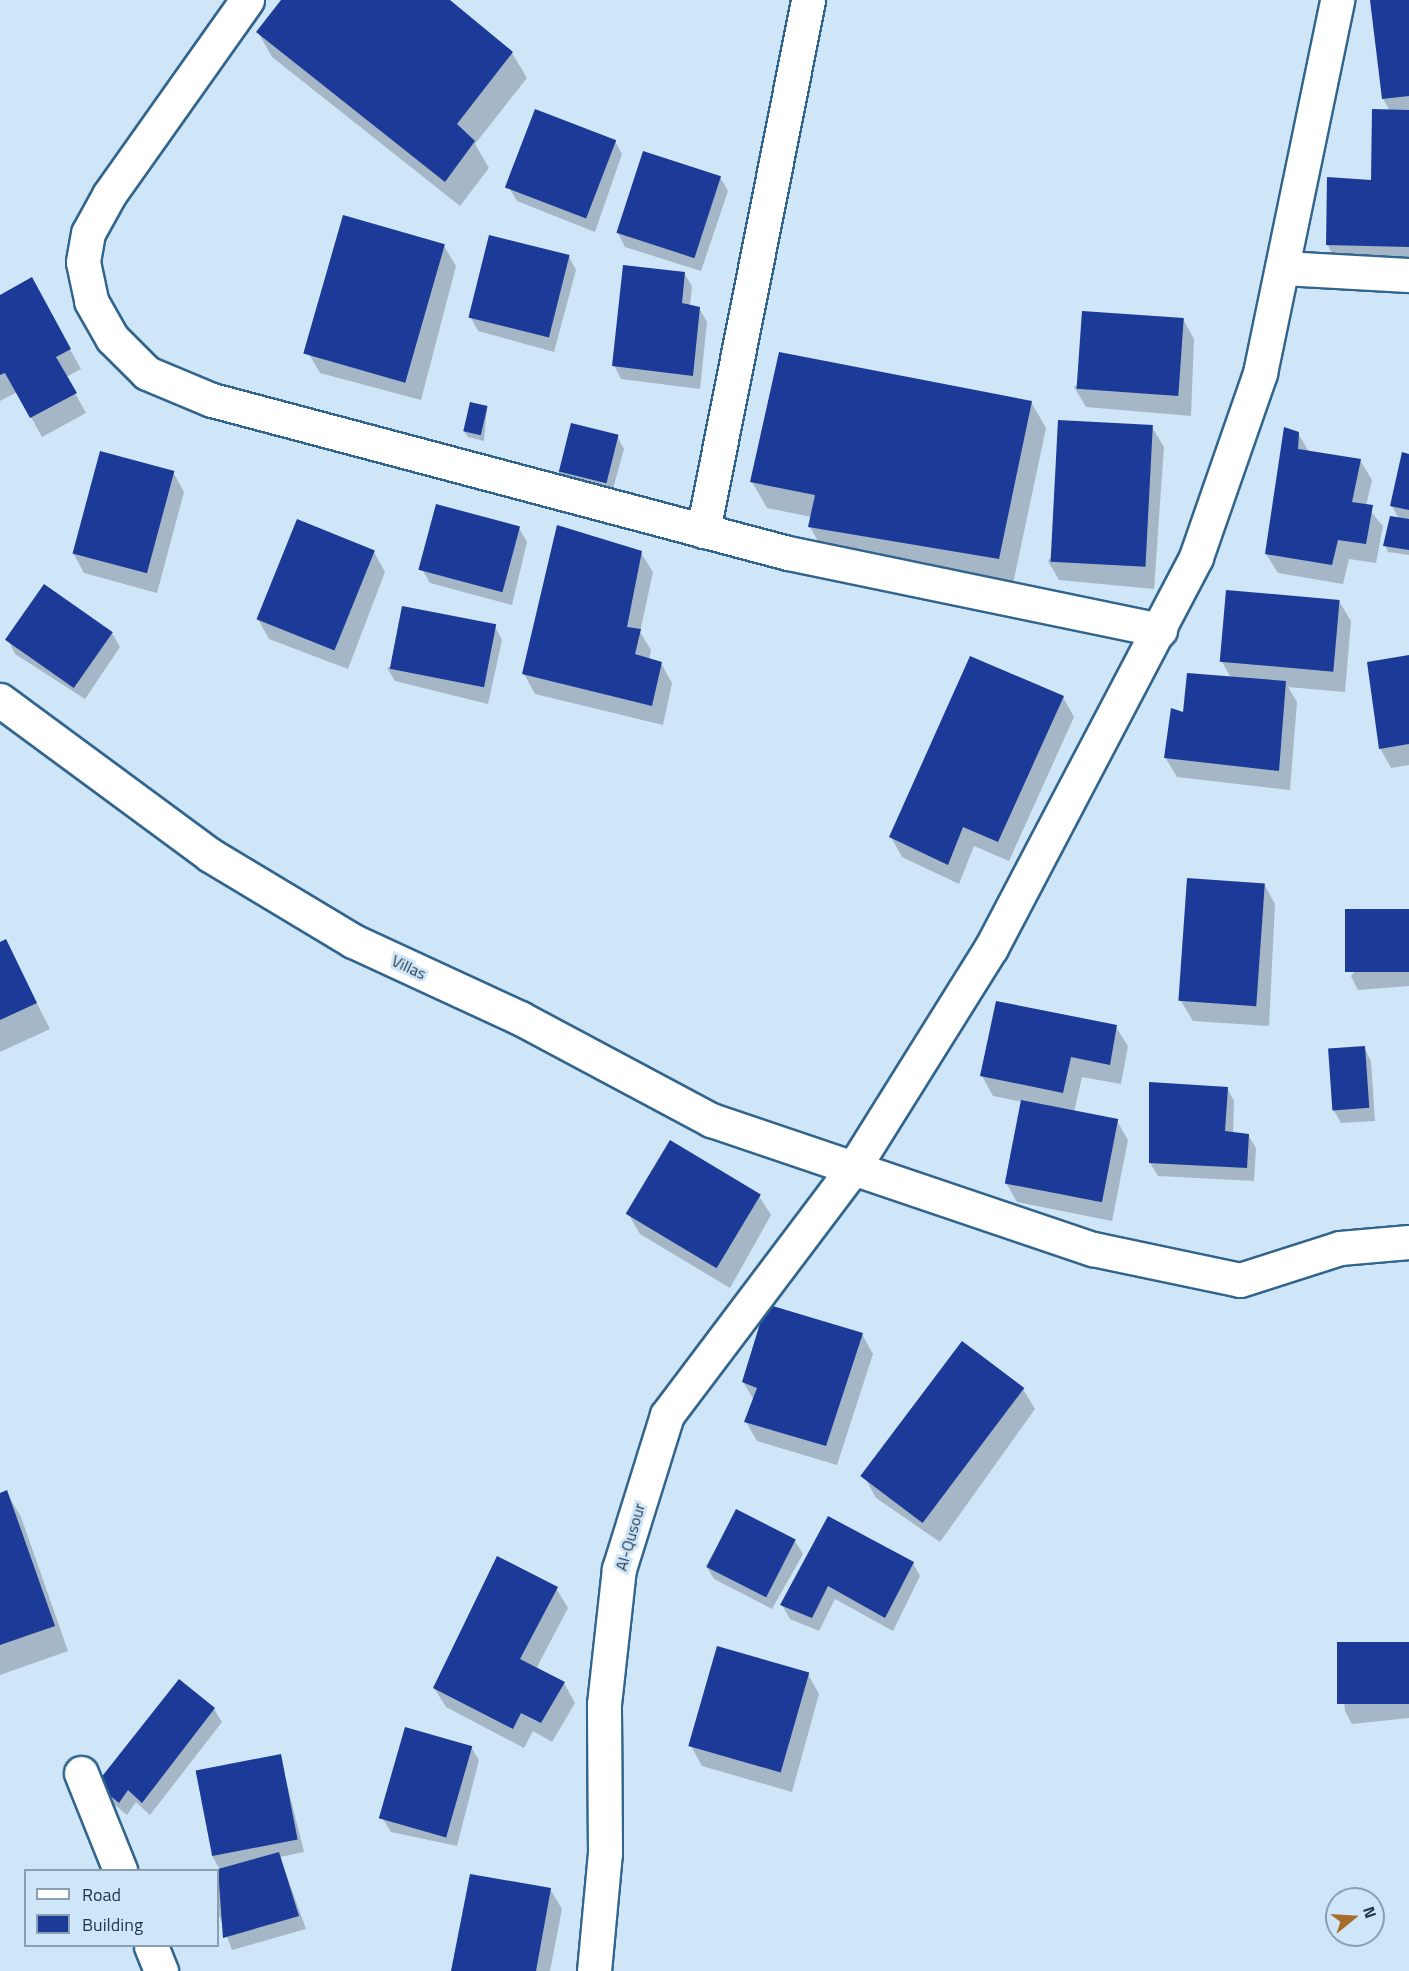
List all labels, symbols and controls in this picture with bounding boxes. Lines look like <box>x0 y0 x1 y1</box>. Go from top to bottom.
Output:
street label: Villas <box>389 951 429 983</box>
street label: Al-Qusour <box>611 1501 649 1573</box>
legend <box>24 1869 219 1947</box>
text: Road <box>82 1881 121 1908</box>
north arrow <box>1325 1887 1385 1947</box>
text: N <box>1357 1903 1383 1921</box>
text: Building <box>82 1911 143 1938</box>

